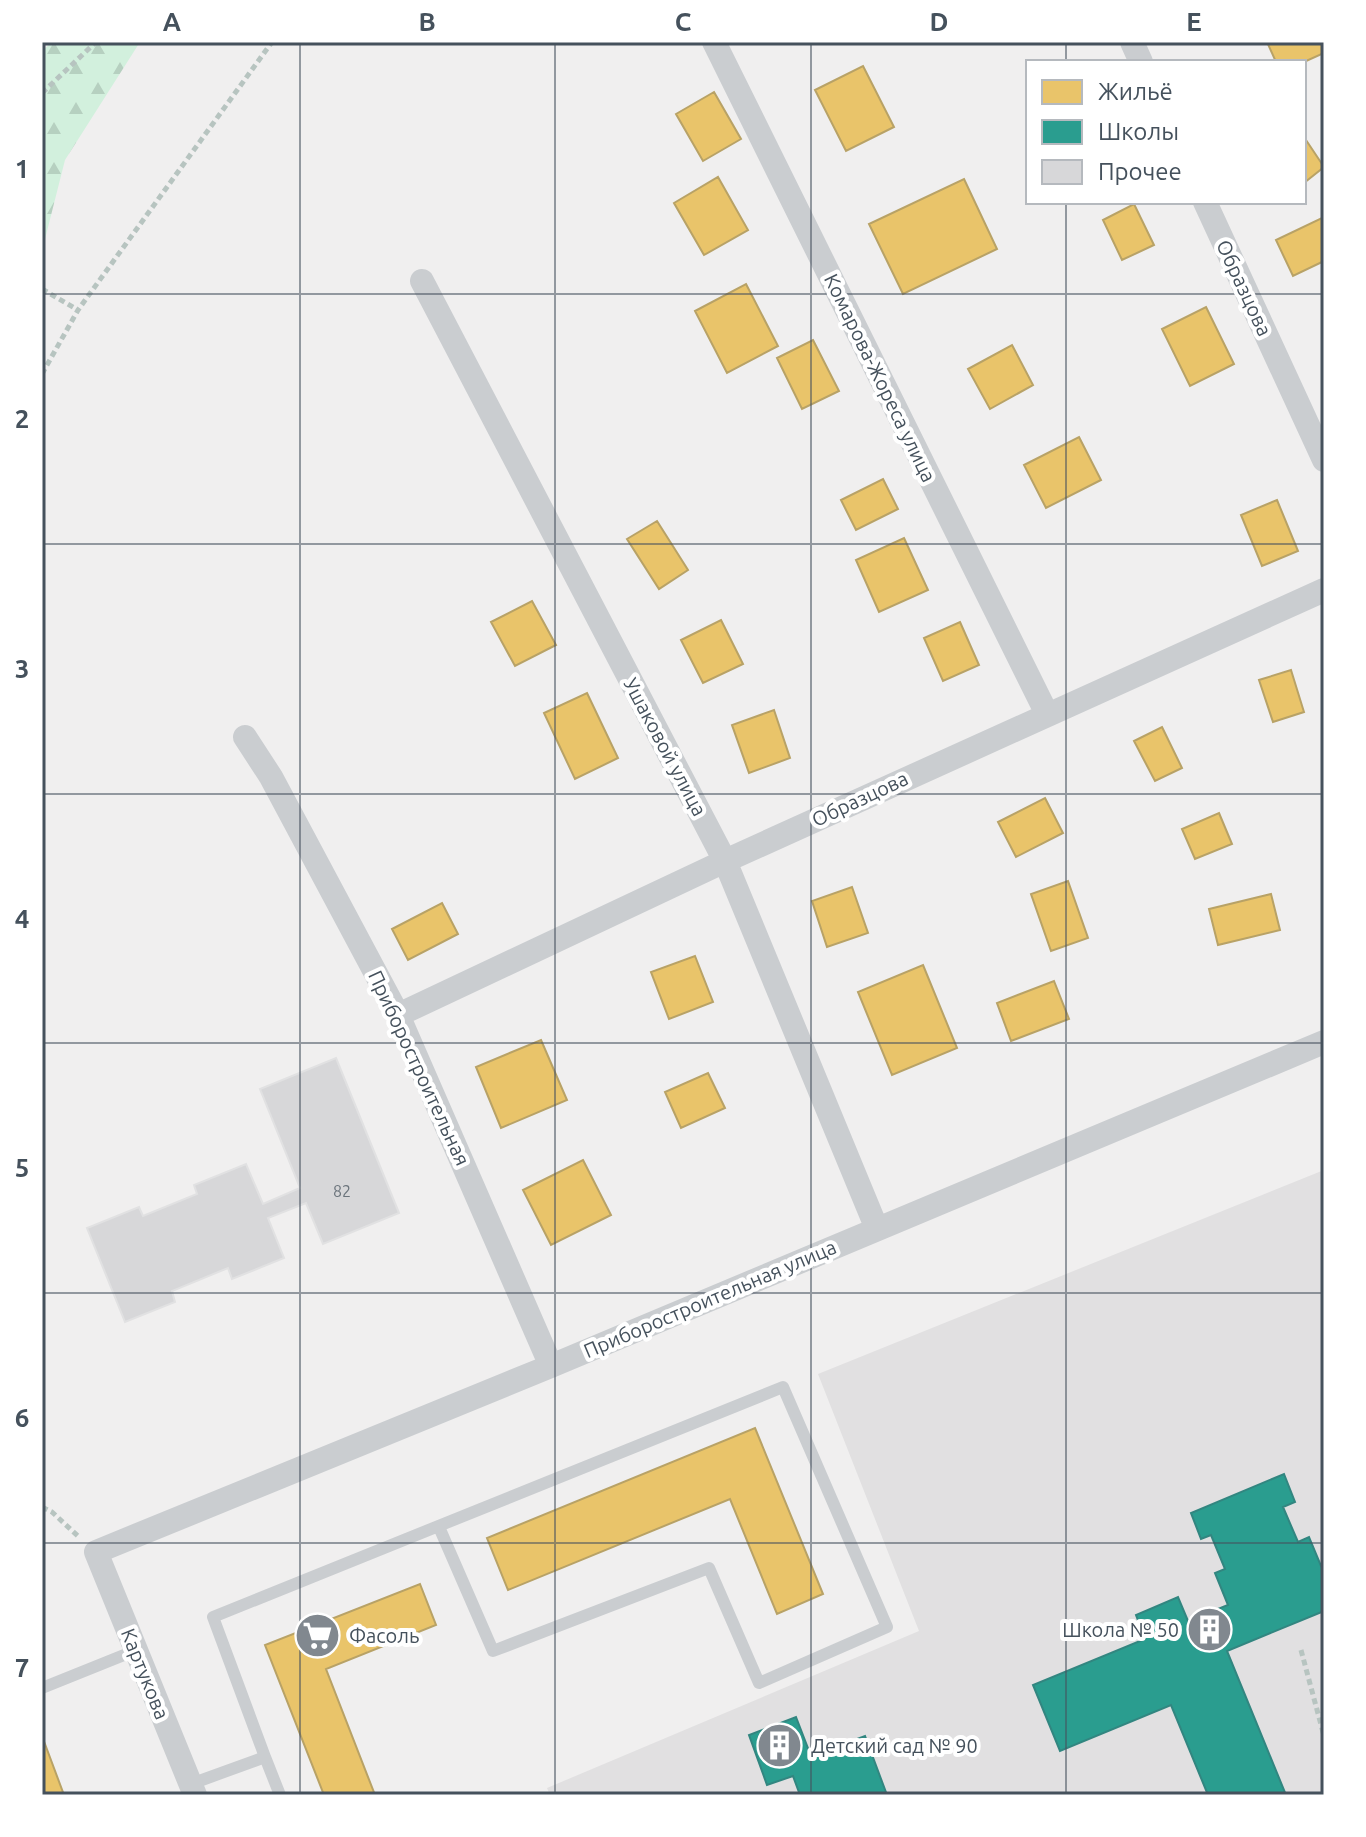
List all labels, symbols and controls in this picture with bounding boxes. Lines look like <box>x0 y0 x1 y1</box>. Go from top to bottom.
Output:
text: A <box>163 7 182 36</box>
text: B <box>418 7 436 36</box>
text: C <box>675 7 692 36</box>
text: D <box>930 7 948 36</box>
text: E <box>1186 7 1202 36</box>
legend <box>1026 60 1306 204</box>
text: Жильё <box>1098 78 1173 105</box>
text: Школы <box>1098 118 1179 145</box>
text: 1 <box>15 154 29 183</box>
text: Прочее <box>1098 158 1182 185</box>
street label: Образцова <box>1212 236 1277 340</box>
street label: Комарова-Жореса улица <box>820 270 941 486</box>
text: 2 <box>15 404 29 433</box>
text: 3 <box>15 654 29 683</box>
street label: Ушаковой улица <box>619 674 712 820</box>
street label: Образцова <box>808 766 912 831</box>
text: 4 <box>15 904 29 933</box>
street label: Приборостроительная <box>364 967 475 1169</box>
text: 5 <box>15 1153 29 1182</box>
house number: 82 <box>333 1182 351 1200</box>
street label: Приборостроительная улица <box>580 1235 839 1362</box>
text: 6 <box>15 1403 29 1432</box>
building icon: Школа № 50 <box>1186 1606 1234 1654</box>
supermarket icon: Фасоль <box>294 1612 342 1660</box>
place label: Школа № 50 <box>1062 1618 1179 1641</box>
place label: Фасоль <box>349 1624 419 1647</box>
street label: Картукова <box>117 1625 174 1723</box>
text: 7 <box>15 1653 29 1682</box>
building icon: Детский сад № 90 <box>756 1722 804 1770</box>
place label: Детский сад № 90 <box>811 1734 978 1757</box>

